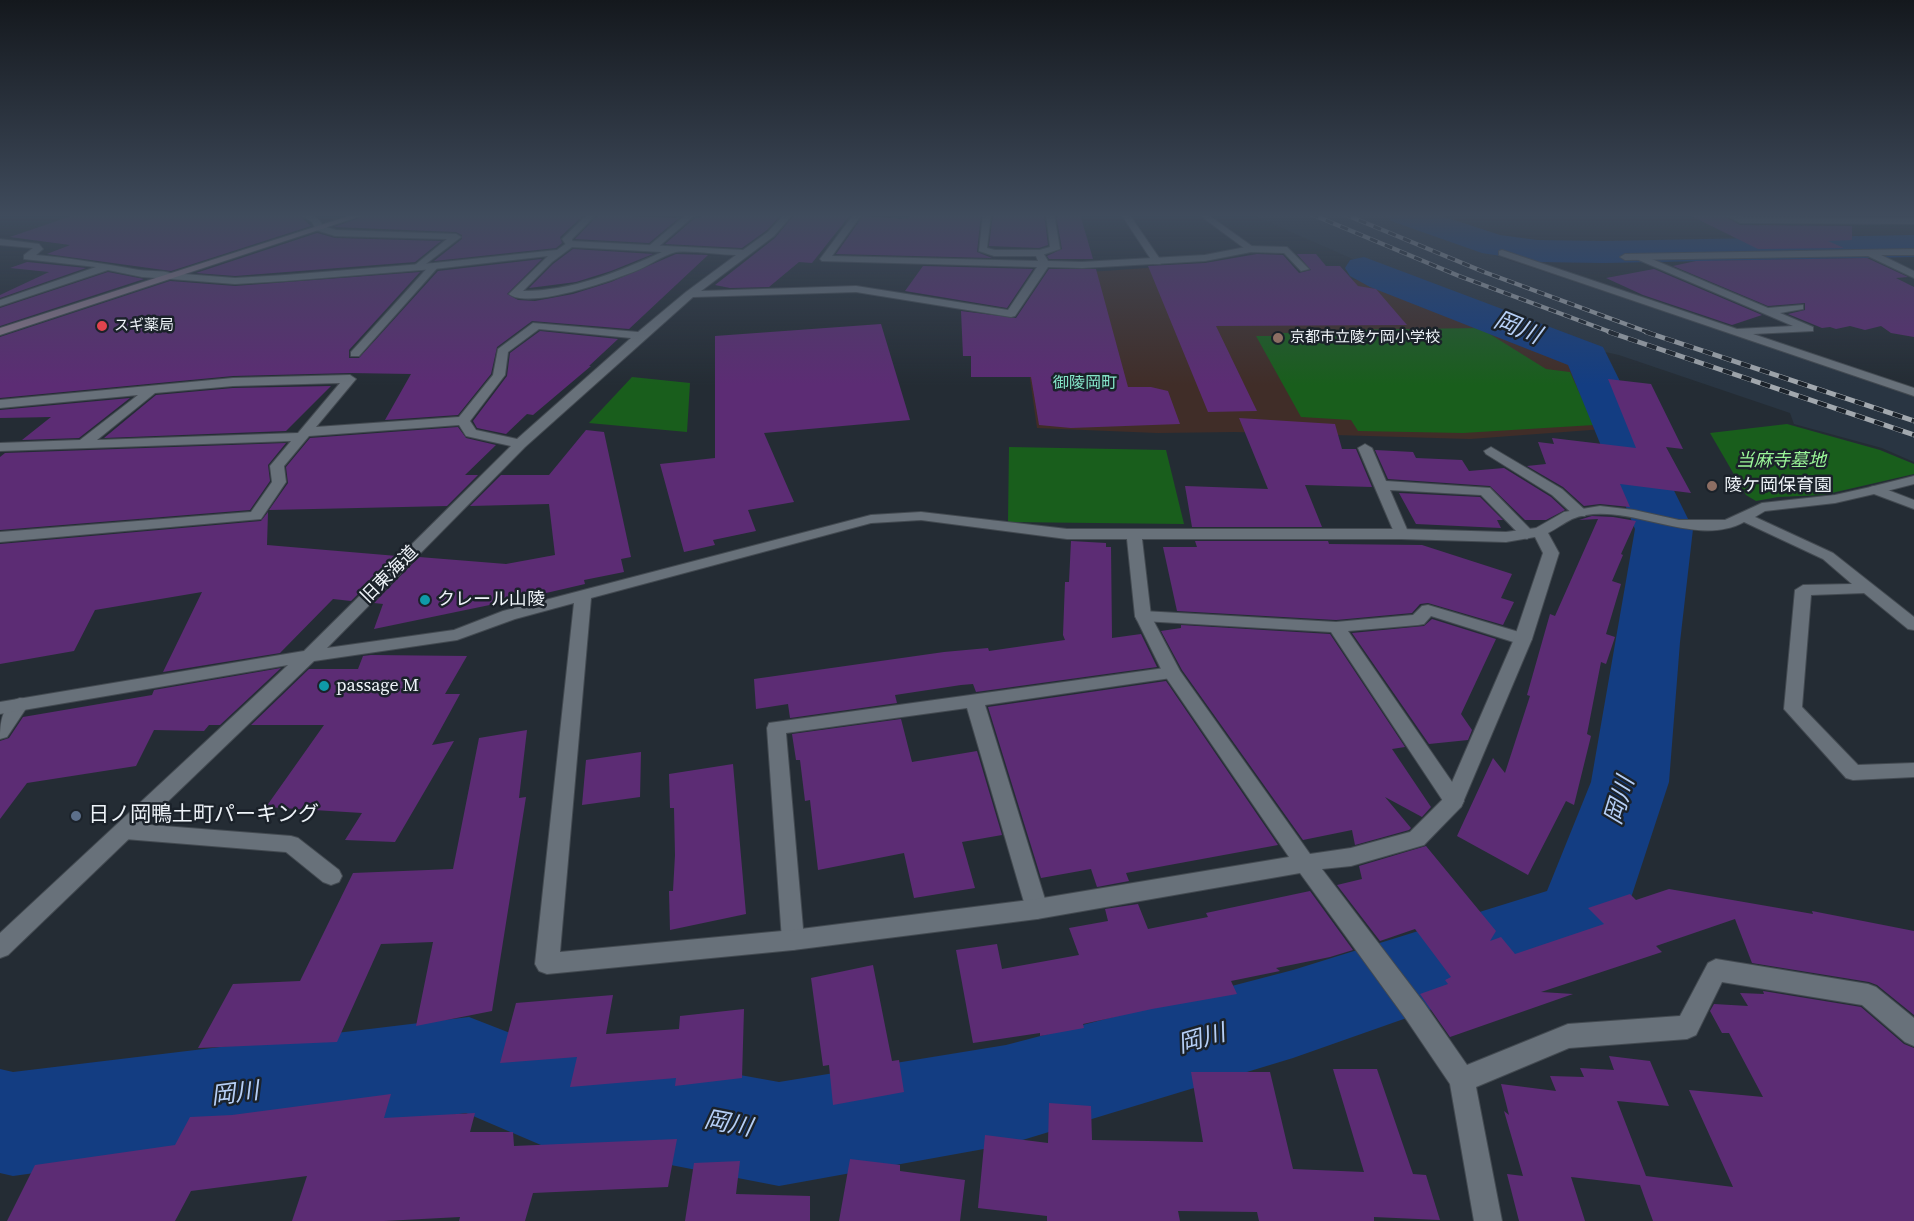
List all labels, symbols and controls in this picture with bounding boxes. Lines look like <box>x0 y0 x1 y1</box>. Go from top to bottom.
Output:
water label: 岡川 <box>1489 307 1545 351</box>
place label: スギ薬局 <box>114 317 174 335</box>
marker: スギ薬局 <box>95 319 109 333</box>
place label: 京都市立陵ケ岡小学校 <box>1290 329 1440 347</box>
marker: 京都市立陵ケ岡小学校 <box>1271 331 1285 345</box>
district label: 御陵岡町 <box>1053 374 1117 394</box>
park label: 当麻寺墓地 <box>1736 450 1826 472</box>
place label: 陵ケ岡保育園 <box>1724 475 1832 497</box>
marker: 陵ケ岡保育園 <box>1705 479 1719 493</box>
street label: 旧東海道 <box>357 542 423 608</box>
place label: クレール山陵 <box>437 589 545 611</box>
marker: クレール山陵 <box>418 593 432 607</box>
place label: passage M <box>336 675 419 697</box>
marker: passage M <box>317 679 331 693</box>
water label: 岡川 <box>1600 774 1642 828</box>
place label: 日ノ岡鴨土町パーキング <box>88 803 319 829</box>
marker: 日ノ岡鴨土町パーキング <box>69 809 83 823</box>
water label: 岡川 <box>1175 1020 1229 1060</box>
water label: 岡川 <box>209 1078 261 1112</box>
water label: 岡川 <box>702 1106 754 1144</box>

